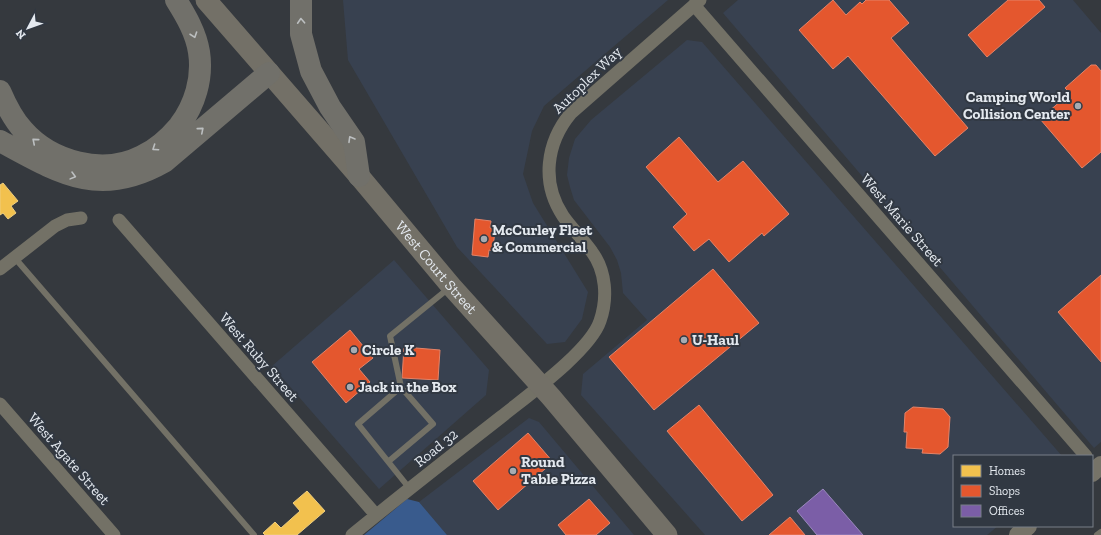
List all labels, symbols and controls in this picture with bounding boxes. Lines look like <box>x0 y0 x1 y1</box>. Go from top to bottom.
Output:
north arrow <box>8 8 48 48</box>
one-way arrow <box>296 18 305 24</box>
text: N <box>13 26 28 42</box>
one-way arrow <box>189 31 198 38</box>
street label: Autoplex Way <box>549 42 625 117</box>
place label: Camping World Collision Center <box>963 88 1070 123</box>
marker: Camping World Collision Center <box>1073 101 1083 111</box>
one-way arrow <box>196 127 204 134</box>
one-way arrow <box>349 136 356 143</box>
one-way arrow <box>32 138 40 145</box>
one-way arrow <box>153 143 160 150</box>
street label: West Marie Street <box>857 170 947 270</box>
one-way arrow <box>69 171 76 180</box>
street label: West Court Street <box>392 217 481 318</box>
place label: McCurley Fleet & Commercial <box>492 221 593 256</box>
marker: McCurley Fleet & Commercial <box>479 234 489 244</box>
street label: West Ruby Street <box>216 309 303 405</box>
place label: U-Haul <box>692 331 739 349</box>
marker: U-Haul <box>679 335 689 345</box>
place label: Circle K <box>362 341 414 359</box>
marker: Circle K <box>349 345 359 355</box>
place label: Jack in the Box <box>358 378 457 396</box>
marker: Jack in the Box <box>345 382 355 392</box>
street label: West Agate Street <box>24 409 114 509</box>
street label: Road 32 <box>411 425 462 471</box>
place label: Round Table Pizza <box>521 453 597 488</box>
legend <box>953 455 1093 527</box>
text: Homes <box>989 464 1025 478</box>
marker: Round Table Pizza <box>508 466 518 476</box>
text: Shops <box>989 484 1020 498</box>
text: Offices <box>989 504 1025 518</box>

